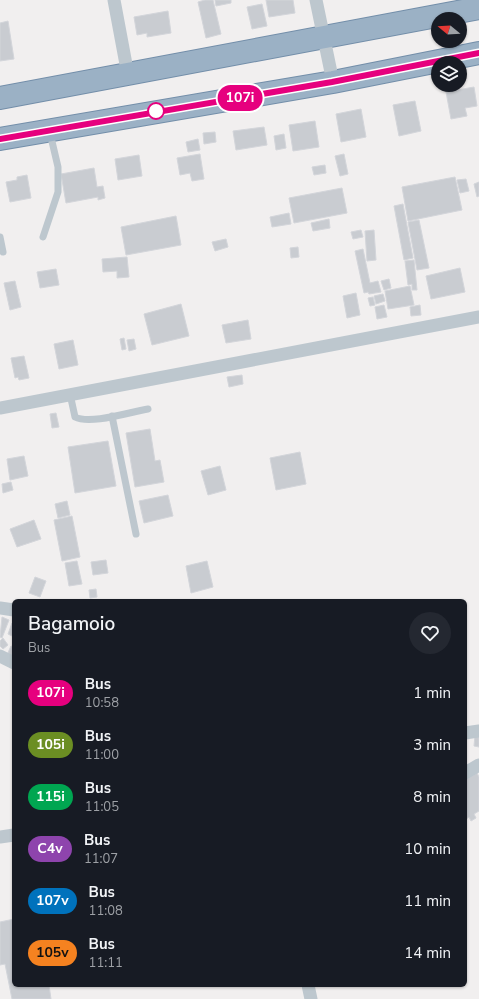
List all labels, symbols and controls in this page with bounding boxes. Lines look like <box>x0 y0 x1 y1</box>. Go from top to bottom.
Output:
north arrow <box>431 12 467 48</box>
map controls <box>431 12 467 92</box>
button: layers <box>431 56 467 92</box>
line badge: 107i <box>212 85 268 111</box>
text: 107i <box>226 88 254 107</box>
unlabelled marker <box>147 102 165 120</box>
text: Bagamoio <box>28 611 115 637</box>
button: heart <box>409 612 451 654</box>
text: Bus <box>28 639 50 657</box>
text: Bus <box>85 674 111 694</box>
text: 107i <box>36 683 65 702</box>
text: 1 min <box>413 683 451 703</box>
text: 10:58 <box>85 694 119 712</box>
text: Bus <box>85 726 111 746</box>
text: 105i <box>36 735 65 754</box>
text: 3 min <box>413 735 451 755</box>
text: 11:00 <box>85 746 119 764</box>
text: Bus <box>85 778 111 798</box>
text: 115i <box>36 787 65 806</box>
text: 8 min <box>413 787 451 807</box>
text: 11:05 <box>85 798 119 816</box>
text: Bus <box>84 830 110 850</box>
text: C4v <box>37 839 63 858</box>
text: 10 min <box>404 839 451 859</box>
text: 11:07 <box>84 850 118 868</box>
text: Bus <box>89 882 115 902</box>
text: 107v <box>36 891 69 910</box>
text: 11 min <box>404 891 451 911</box>
text: 11:08 <box>89 902 123 920</box>
text: Bus <box>89 934 115 954</box>
text: 105v <box>36 943 69 962</box>
text: 14 min <box>404 943 451 963</box>
text: 11:11 <box>89 954 123 972</box>

